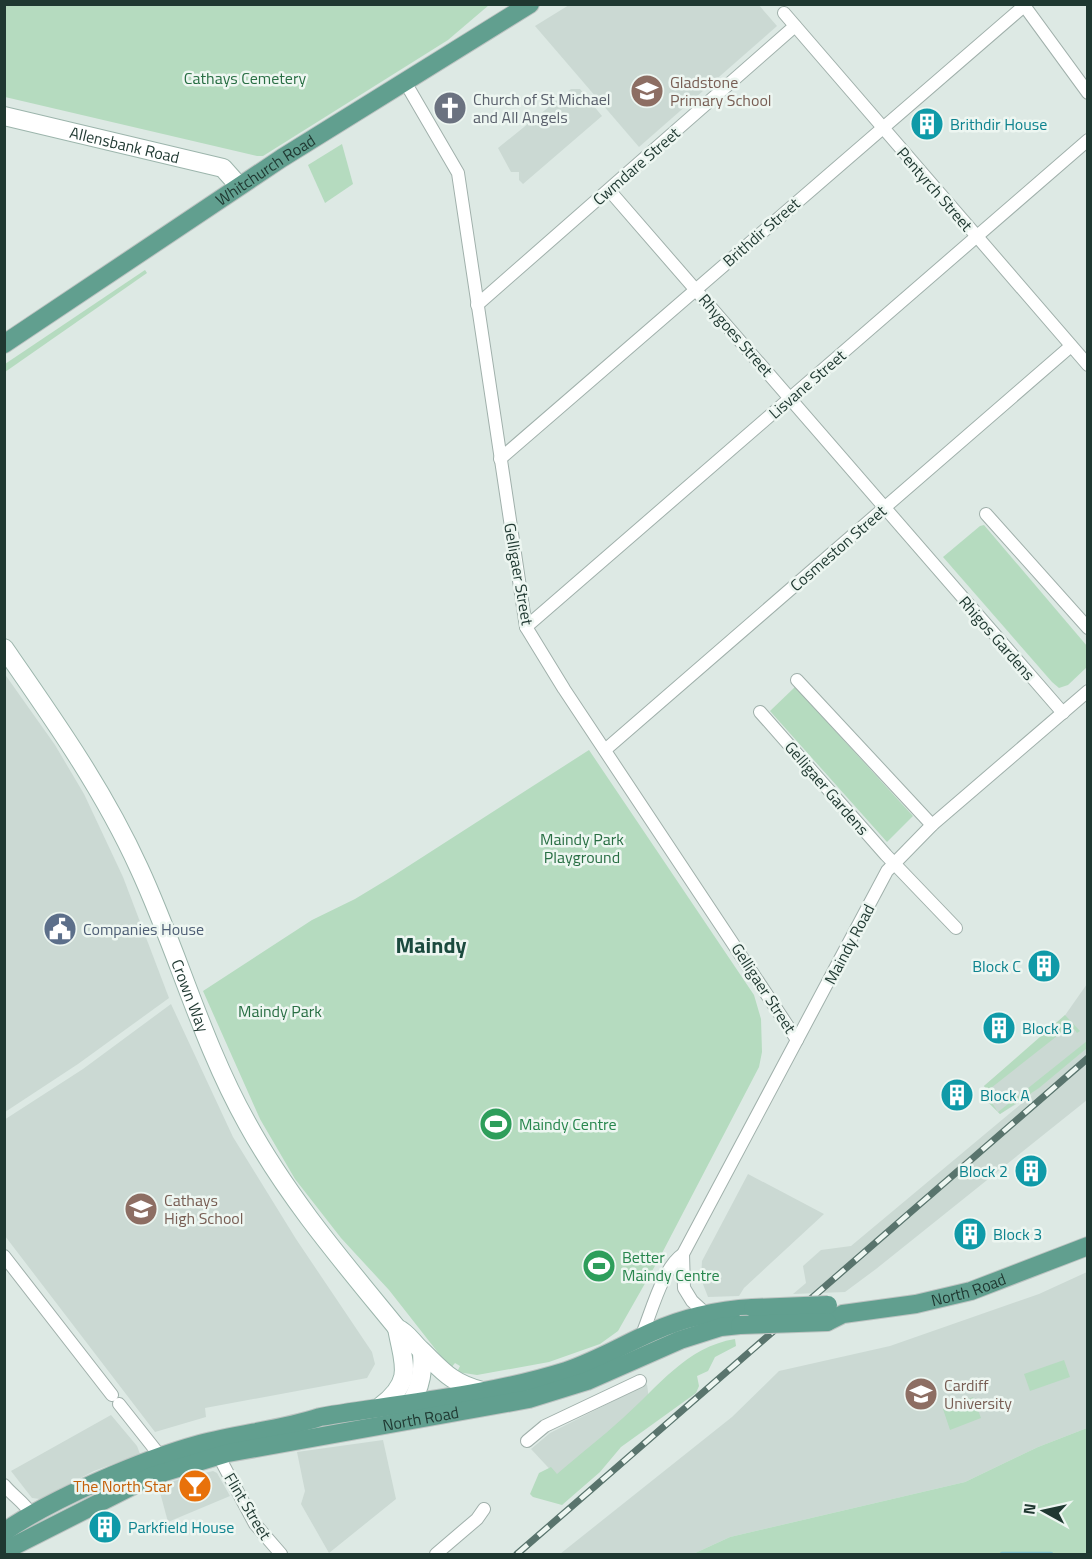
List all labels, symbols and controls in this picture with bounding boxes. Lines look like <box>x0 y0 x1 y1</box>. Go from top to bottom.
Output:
park label: Cathays Cemetery <box>184 66 306 90</box>
place label: Gladstone Primary School <box>670 70 772 112</box>
school or university icon: Gladstone Primary School <box>629 73 665 109</box>
place label: Church of St Michael and All Angels <box>473 87 611 129</box>
church icon: Church of St Michael and All Angels <box>432 90 468 126</box>
building icon: Brithdir House <box>909 106 945 142</box>
place label: Brithdir House <box>950 112 1047 136</box>
street label: Allensbank Road <box>67 120 182 169</box>
street label: Cwmdare Street <box>587 121 685 211</box>
street label: Whitchurch Road <box>210 128 320 211</box>
street label: Pentyrch Street <box>891 141 979 237</box>
street label: Brithdir Street <box>717 191 805 272</box>
street label: Rhygoes Street <box>693 288 779 382</box>
street label: Lisvane Street <box>763 343 851 424</box>
street label: Cosmeston Street <box>785 499 892 597</box>
street label: Gelligaer Street <box>498 521 540 627</box>
street label: Rhigos Gardens <box>953 590 1041 686</box>
street label: Gelligaer Gardens <box>779 736 875 840</box>
park label: Maindy Park Playground <box>540 827 624 869</box>
street label: Maindy Road <box>818 900 880 988</box>
public building icon: Companies House <box>42 911 78 947</box>
place label: Companies House <box>83 917 204 941</box>
district label: Maindy <box>395 928 467 962</box>
street label: Gelligaer Street <box>726 938 802 1038</box>
building icon: Block C <box>1026 948 1062 984</box>
place label: Block C <box>972 954 1021 978</box>
street label: Crown Way <box>165 956 215 1036</box>
park label: Maindy Park <box>238 999 322 1023</box>
building icon: Block B <box>981 1010 1017 1046</box>
place label: Block B <box>1022 1016 1072 1040</box>
building icon: Block A <box>939 1077 975 1113</box>
place label: Block A <box>980 1083 1030 1107</box>
sports icon: Maindy Centre <box>478 1106 514 1142</box>
place label: Maindy Centre <box>519 1112 617 1136</box>
building icon: Block 2 <box>1013 1153 1049 1189</box>
place label: Block 2 <box>959 1159 1008 1183</box>
place label: Cathays High School <box>164 1188 243 1230</box>
school or university icon: Cathays High School <box>123 1191 159 1227</box>
building icon: Block 3 <box>952 1216 988 1252</box>
place label: Block 3 <box>993 1222 1042 1246</box>
place label: Better Maindy Centre <box>622 1245 720 1287</box>
sports icon: Better Maindy Centre <box>581 1248 617 1284</box>
street label: North Road <box>929 1267 1009 1312</box>
place label: Cardiff University <box>944 1373 1012 1415</box>
school or university icon: Cardiff University <box>903 1376 939 1412</box>
street label: North Road <box>381 1400 461 1437</box>
bar icon: The North Star <box>177 1468 213 1504</box>
street label: Flint Street <box>219 1468 278 1544</box>
place label: The North Star <box>73 1474 172 1498</box>
north arrow <box>1014 1481 1074 1541</box>
text: N <box>1016 1502 1042 1516</box>
building icon: Parkfield House <box>87 1509 123 1545</box>
place label: Parkfield House <box>128 1515 234 1539</box>

